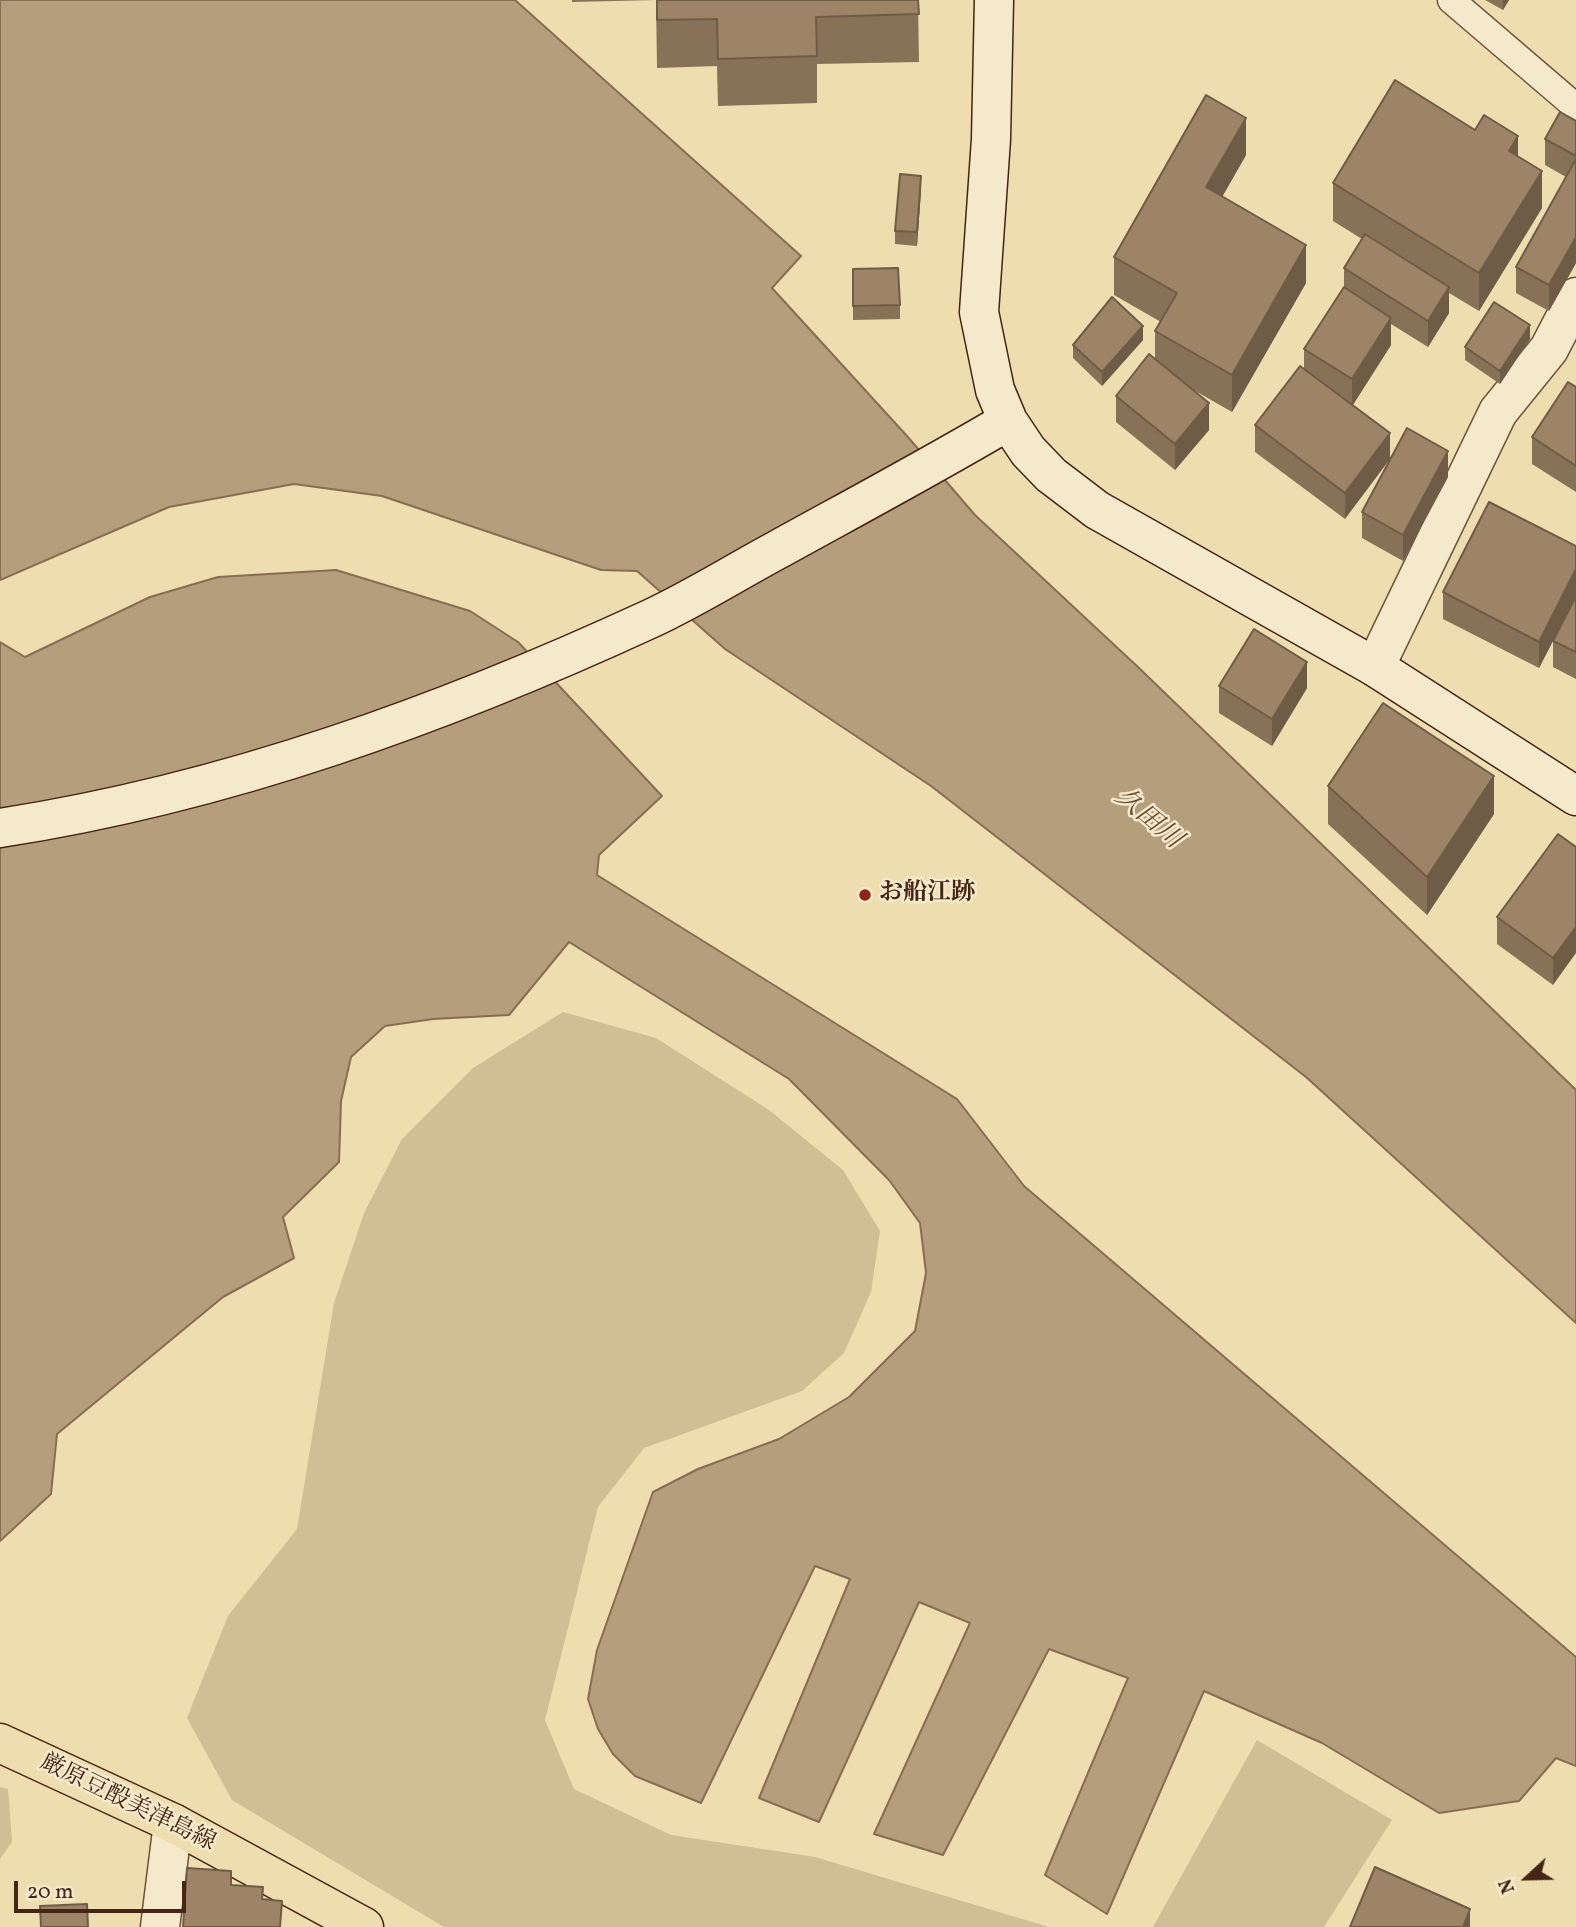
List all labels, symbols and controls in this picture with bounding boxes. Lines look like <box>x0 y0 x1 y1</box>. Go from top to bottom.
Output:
water label: 久田川 <box>1107 783 1187 857</box>
place label: お船江跡 <box>879 881 975 909</box>
marker: お船江跡 <box>857 887 873 903</box>
street label: 厳原豆酘美津島線 <box>34 1749 220 1859</box>
north arrow <box>1492 1843 1562 1913</box>
scale bar <box>18 1868 189 1912</box>
text: N <box>1493 1875 1522 1897</box>
text: 20 m <box>27 1878 73 1907</box>

